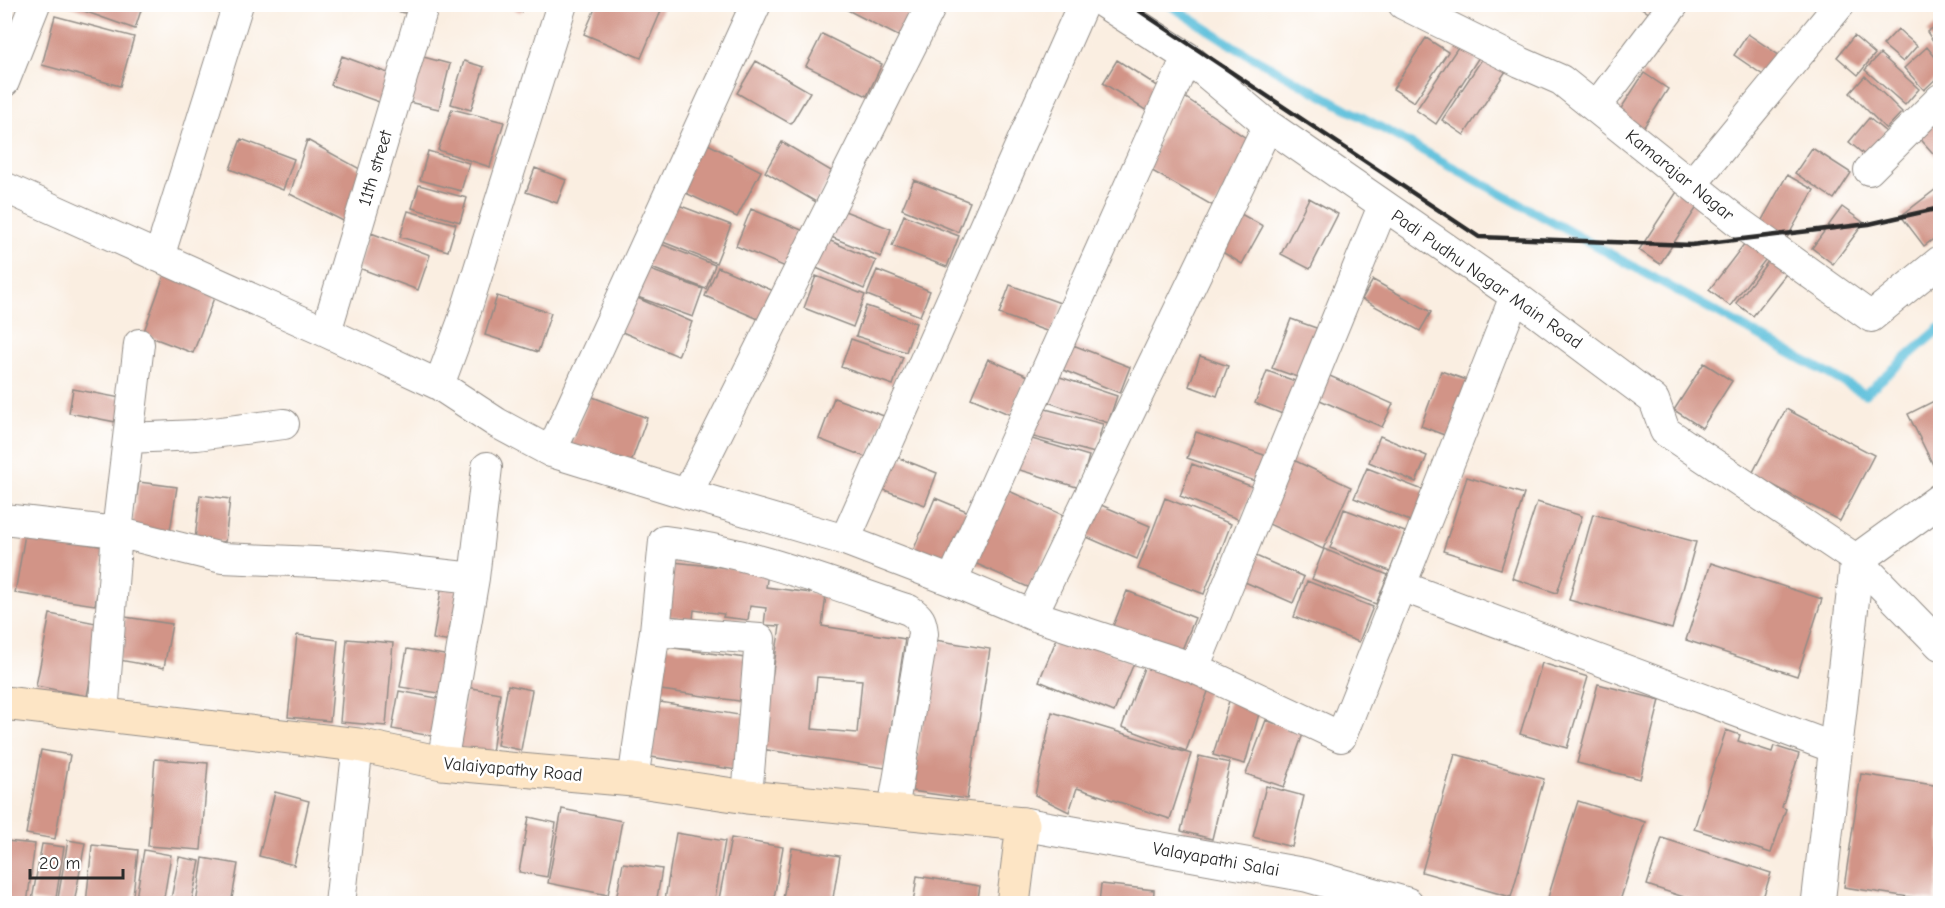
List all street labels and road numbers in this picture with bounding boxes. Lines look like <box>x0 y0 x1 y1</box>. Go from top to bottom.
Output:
street label: Kamarajar Nagar <box>1621 125 1739 226</box>
street label: 11th street <box>354 127 397 208</box>
street label: Padi Pudhu Nagar Main Road <box>1387 205 1586 353</box>
street label: Valaiyapathy Road <box>443 753 583 786</box>
street label: Valayapathi Salai <box>1151 838 1281 881</box>

